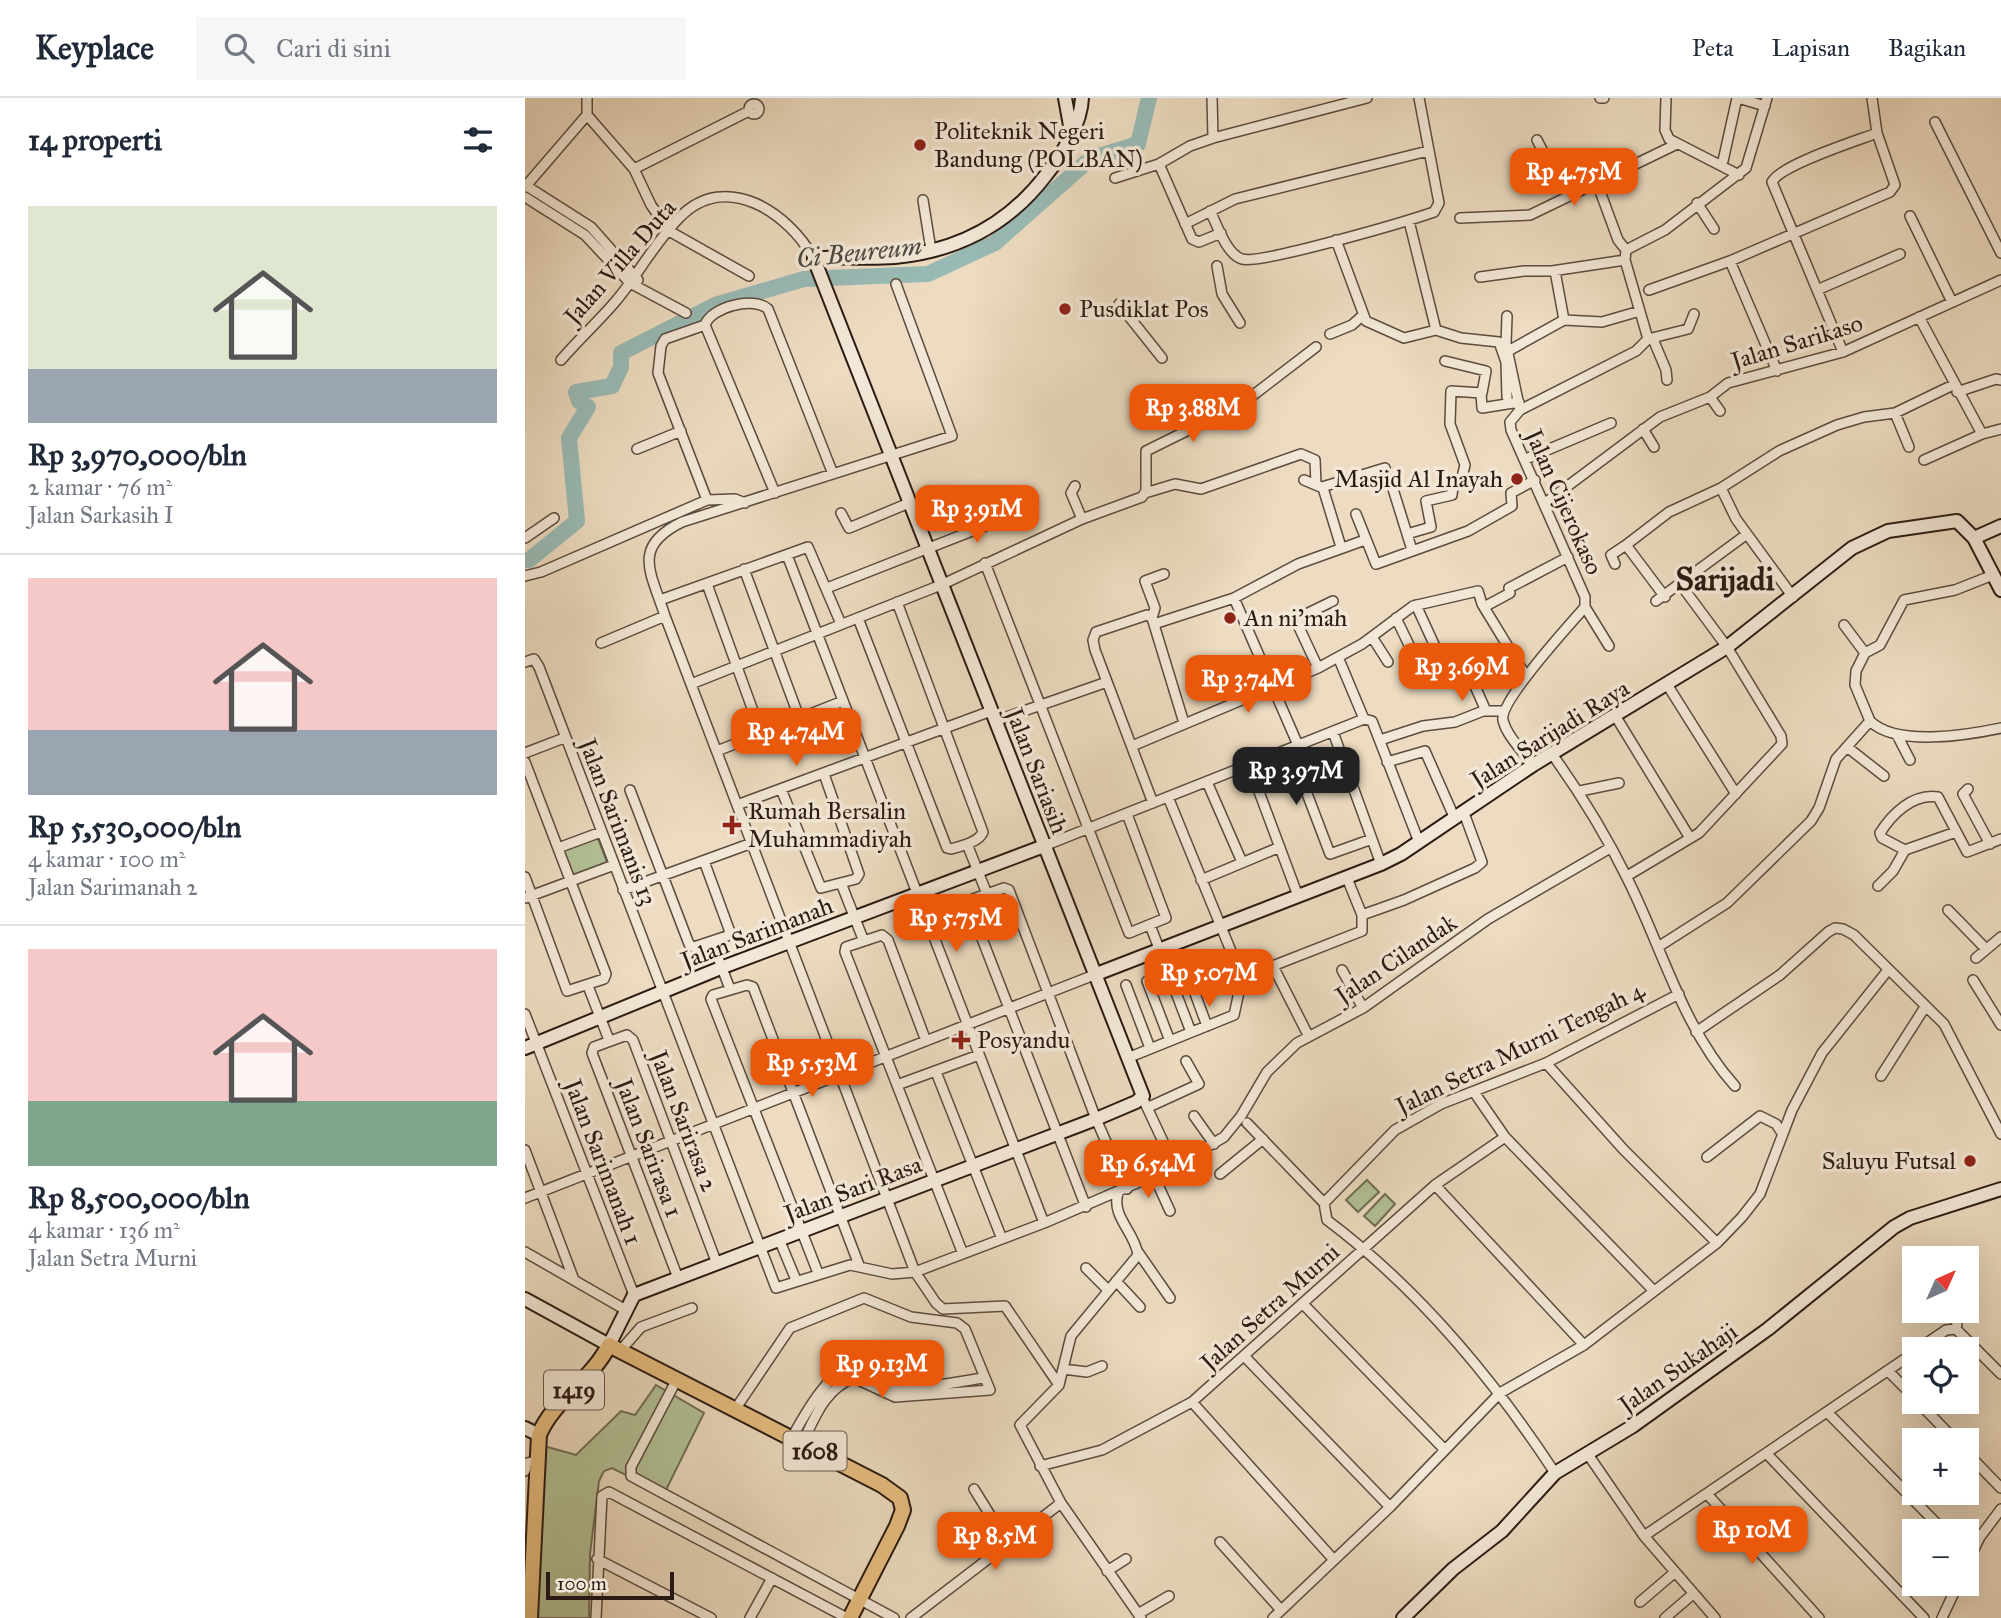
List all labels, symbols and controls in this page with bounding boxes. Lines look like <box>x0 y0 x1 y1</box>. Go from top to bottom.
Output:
search box <box>196 17 686 80</box>
text: Keyplace <box>35 28 154 68</box>
icon: search <box>220 29 258 67</box>
text: Cari di sini <box>276 32 391 64</box>
text: Peta <box>1692 33 1734 63</box>
text: Lapisan <box>1772 33 1850 63</box>
text: Bagikan <box>1888 33 1966 63</box>
place label: Politeknik Negeri Bandung (POLBAN) <box>934 116 1143 174</box>
icon: filters <box>459 121 497 159</box>
text: 14 properti <box>28 122 162 158</box>
marker: Politeknik Negeri Bandung (POLBAN) <box>912 137 928 153</box>
pin: Rp 4.75M <box>1502 148 1646 208</box>
text: Rp 4.75M <box>1526 157 1622 185</box>
street label: Jalan Villa Duta <box>556 193 683 333</box>
water label: Ci Beureum <box>795 229 924 275</box>
icon: home <box>200 252 326 378</box>
place label: Pusdiklat Pos <box>1079 294 1209 324</box>
marker: Pusdiklat Pos <box>1057 301 1073 317</box>
street label: Jalan Sarikaso <box>1725 308 1866 377</box>
pin: Rp 3.88M <box>1121 384 1265 444</box>
text: Rp 3.88M <box>1146 393 1240 421</box>
street label: Jalan Cijerokaso <box>1517 422 1609 579</box>
text: Rp 3,970,000/bln <box>28 437 247 473</box>
place label: Masjid Al Inayah <box>1334 464 1503 494</box>
marker: Masjid Al Inayah <box>1509 471 1525 487</box>
text: 2 kamar · 76 m² <box>28 473 172 501</box>
pin: Rp 3.91M <box>905 486 1049 545</box>
text: Rp 3.91M <box>931 494 1023 522</box>
text: Jalan Sarkasih I <box>28 501 174 529</box>
district label: Sarijadi <box>1676 560 1775 599</box>
place label: An ni'mah <box>1243 603 1347 633</box>
marker: An ni'mah <box>1222 610 1238 626</box>
icon: home <box>200 624 326 750</box>
pin: Rp 3.69M <box>1390 644 1534 703</box>
text: Rp 3.69M <box>1415 652 1509 680</box>
pin: Rp 3.74M <box>1176 656 1320 715</box>
text: Rp 3.74M <box>1201 664 1295 692</box>
street label: Jalan Sarijadi Raya <box>1463 673 1636 796</box>
street label: Jalan Sariasih <box>998 701 1075 838</box>
pin: Rp 4.74M <box>724 708 868 768</box>
text: Rp 4.74M <box>747 717 845 745</box>
street label: Jalan Sarimanis 13 <box>571 731 664 910</box>
pin: Rp 3.97M <box>1224 748 1368 807</box>
text: Rp 3.97M <box>1249 756 1343 784</box>
place label: Rumah Bersalin Muhammadiyah <box>748 796 912 854</box>
text: Rp 5,530,000/bln <box>28 809 241 845</box>
marker: Rumah Bersalin Muhammadiyah <box>722 815 742 835</box>
text: 4 kamar · 100 m² <box>28 845 185 873</box>
text: Jalan Sarimanah 2 <box>28 873 198 901</box>
street label: Jalan Sarimanah <box>674 890 837 977</box>
pin: Rp 5.75M <box>884 894 1028 954</box>
text: Rp 5.75M <box>910 903 1002 931</box>
street label: Jalan Cilandak <box>1327 907 1463 1012</box>
pin: Rp 5.07M <box>1137 950 1281 1009</box>
text: Rp 5.07M <box>1161 958 1257 986</box>
street label: Jalan Setra Murni Tengah 4 <box>1388 975 1650 1122</box>
icon: home <box>200 995 326 1121</box>
place label: Posyandu <box>977 1025 1071 1055</box>
marker: Posyandu <box>951 1030 971 1050</box>
pin: Rp 5.53M <box>740 1040 884 1099</box>
street label: Jalan Sarirasa 2 <box>642 1043 725 1196</box>
text: Rp 5.53M <box>767 1048 857 1076</box>
street label: Jalan Sarimanah 1 <box>557 1072 648 1249</box>
street label: Jalan Sarirasa 1 <box>608 1072 689 1222</box>
pin: Rp 6.54M <box>1076 1140 1220 1200</box>
place label: Saluyu Futsal <box>1822 1146 1957 1176</box>
street label: Jalan Sari Rasa <box>777 1149 927 1230</box>
text: Rp 6.54M <box>1100 1149 1196 1177</box>
marker: Saluyu Futsal <box>1962 1153 1978 1169</box>
text: Rp 8,500,000/bln <box>28 1180 250 1216</box>
text: 4 kamar · 136 m² <box>28 1216 180 1244</box>
street label: Jalan Setra Murni <box>1192 1237 1346 1379</box>
text: Jalan Setra Murni <box>28 1244 197 1272</box>
north arrow <box>1902 1246 1979 1323</box>
map controls <box>1902 1246 1979 1596</box>
street label: Jalan Sukahaji <box>1610 1316 1743 1422</box>
button: locate <box>1902 1337 1979 1414</box>
pin: Rp 9.13M <box>810 1340 954 1400</box>
text: Rp 9.13M <box>836 1349 928 1377</box>
road number: 1419 <box>544 1371 604 1410</box>
button: + <box>1902 1428 1979 1505</box>
road number: 1608 <box>783 1432 847 1470</box>
pin: Rp 10M <box>1695 1506 1809 1566</box>
pin: Rp 8.5M <box>930 1512 1060 1572</box>
text: Rp 10M <box>1713 1515 1791 1543</box>
button: − <box>1902 1519 1979 1596</box>
text: Rp 8.5M <box>953 1521 1037 1549</box>
scale bar <box>546 1569 674 1601</box>
text: 100 m <box>557 1572 607 1595</box>

